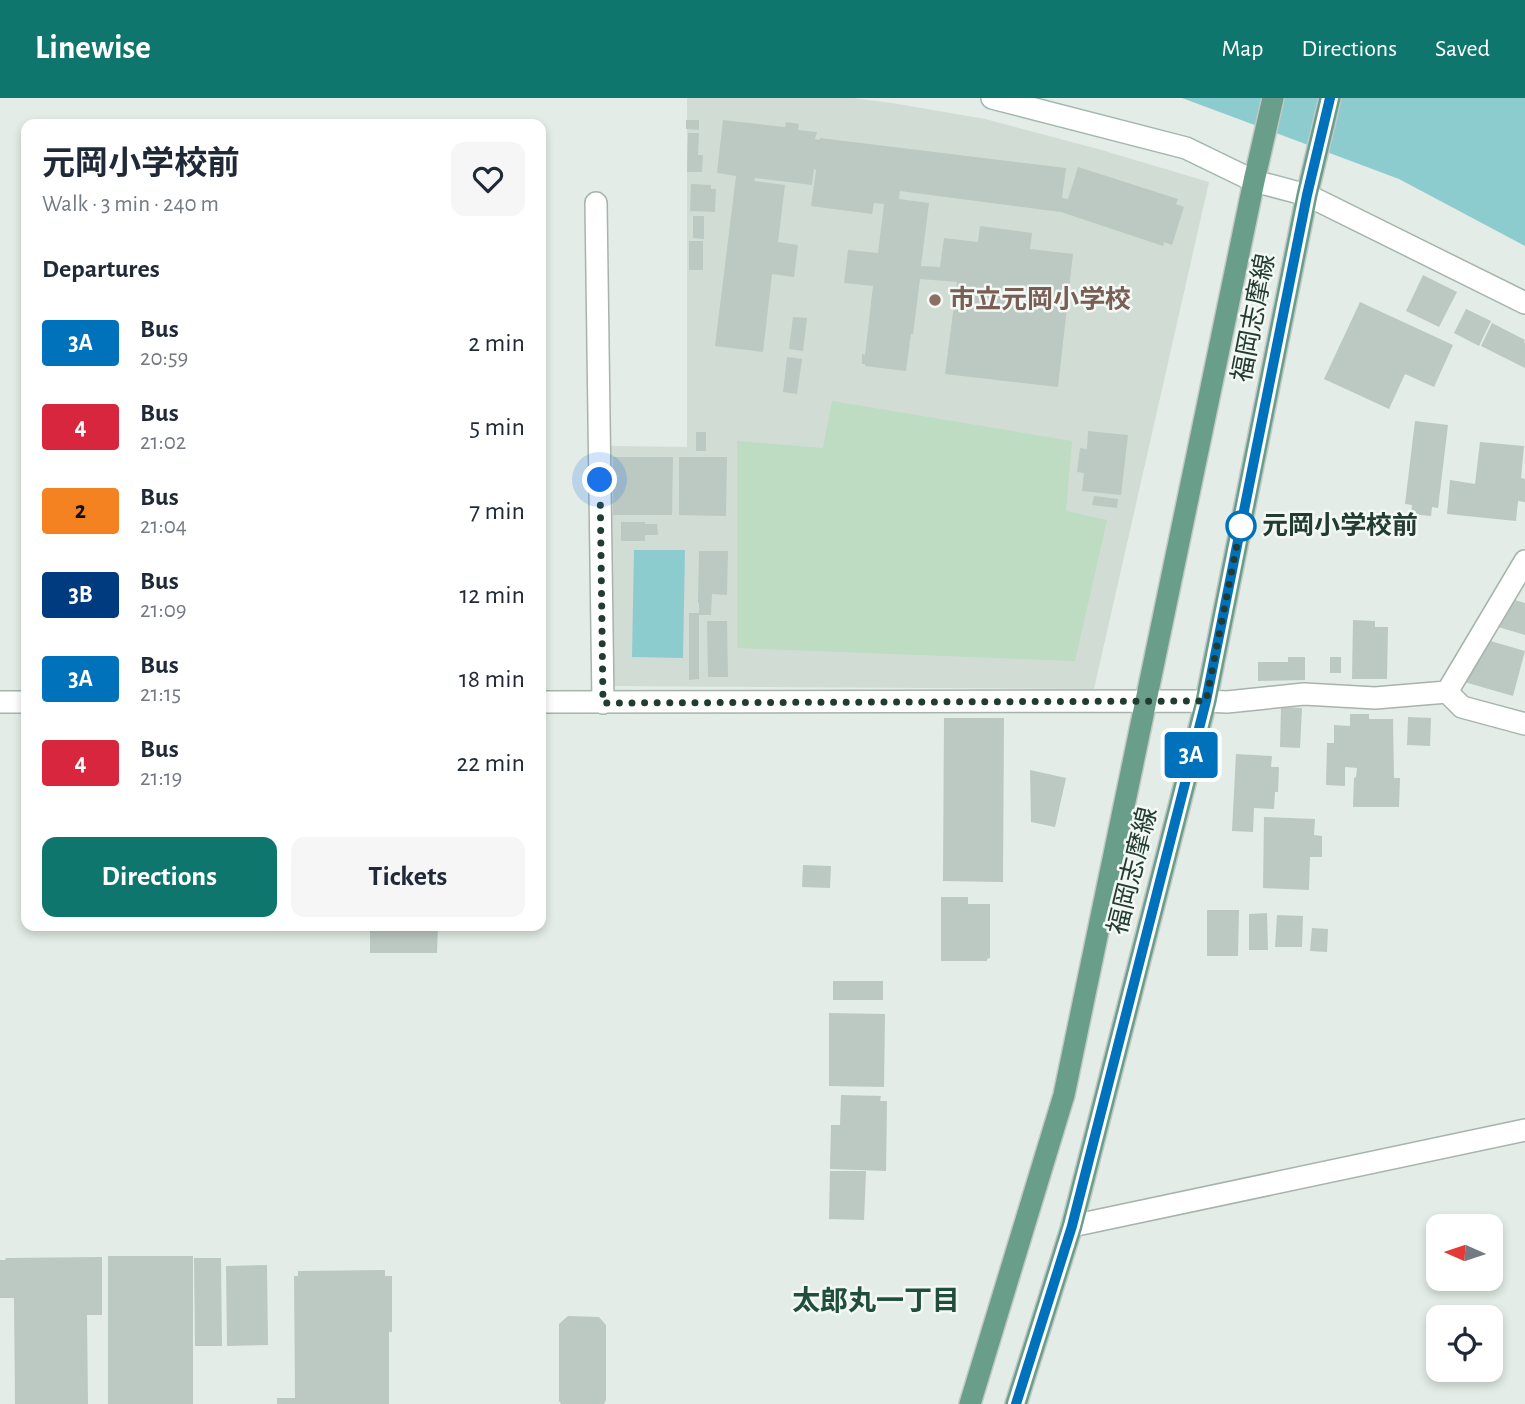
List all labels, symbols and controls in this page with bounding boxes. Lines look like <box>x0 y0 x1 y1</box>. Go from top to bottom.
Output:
text: Linewise <box>35 32 151 65</box>
text: Map <box>1221 37 1263 61</box>
text: Directions <box>1301 37 1397 61</box>
text: Saved <box>1435 37 1490 61</box>
button: heart <box>451 142 525 216</box>
text: 元岡小学校前 <box>42 148 240 181</box>
text: Walk · 3 min · 240 m <box>42 193 219 216</box>
street label: 福岡志摩線 <box>1227 251 1279 384</box>
text: Departures <box>42 256 160 282</box>
place label: 市立元岡小学校 <box>949 285 1131 313</box>
marker: 市立元岡小学校 <box>927 292 943 308</box>
text: Bus <box>140 316 179 342</box>
text: 2 min <box>468 330 525 356</box>
text: 3A <box>68 331 93 355</box>
text: 20:59 <box>140 347 188 370</box>
text: Bus <box>140 400 179 426</box>
text: 5 min <box>469 414 525 440</box>
text: 4 <box>74 415 87 439</box>
text: 21:02 <box>140 431 186 454</box>
your location <box>582 462 617 497</box>
text: Bus <box>140 484 179 510</box>
text: 7 min <box>469 498 525 524</box>
text: 2 <box>75 499 86 523</box>
marker: 元岡小学校前 <box>1226 511 1256 541</box>
place label: 元岡小学校前 <box>1262 511 1418 539</box>
text: 21:04 <box>140 515 187 538</box>
text: Bus <box>140 568 179 594</box>
text: 12 min <box>459 582 525 608</box>
text: 3B <box>68 583 93 607</box>
text: 21:09 <box>140 599 187 622</box>
text: Bus <box>140 652 179 678</box>
text: 18 min <box>459 666 525 692</box>
text: 3A <box>68 667 93 691</box>
text: 21:15 <box>140 683 181 706</box>
line badge: 3A <box>1160 732 1222 778</box>
text: Bus <box>140 736 179 762</box>
text: 3A <box>1179 743 1203 767</box>
text: 22 min <box>457 750 525 776</box>
text: 4 <box>74 751 87 775</box>
text: 21:19 <box>140 767 182 790</box>
street label: 福岡志摩線 <box>1103 804 1161 937</box>
button: Directions <box>42 837 277 917</box>
button: Tickets <box>291 837 525 917</box>
north arrow <box>1426 1214 1503 1292</box>
map controls <box>1426 1214 1503 1382</box>
district label: 太郎丸一丁目 <box>792 1286 960 1316</box>
button: locate <box>1426 1305 1503 1382</box>

